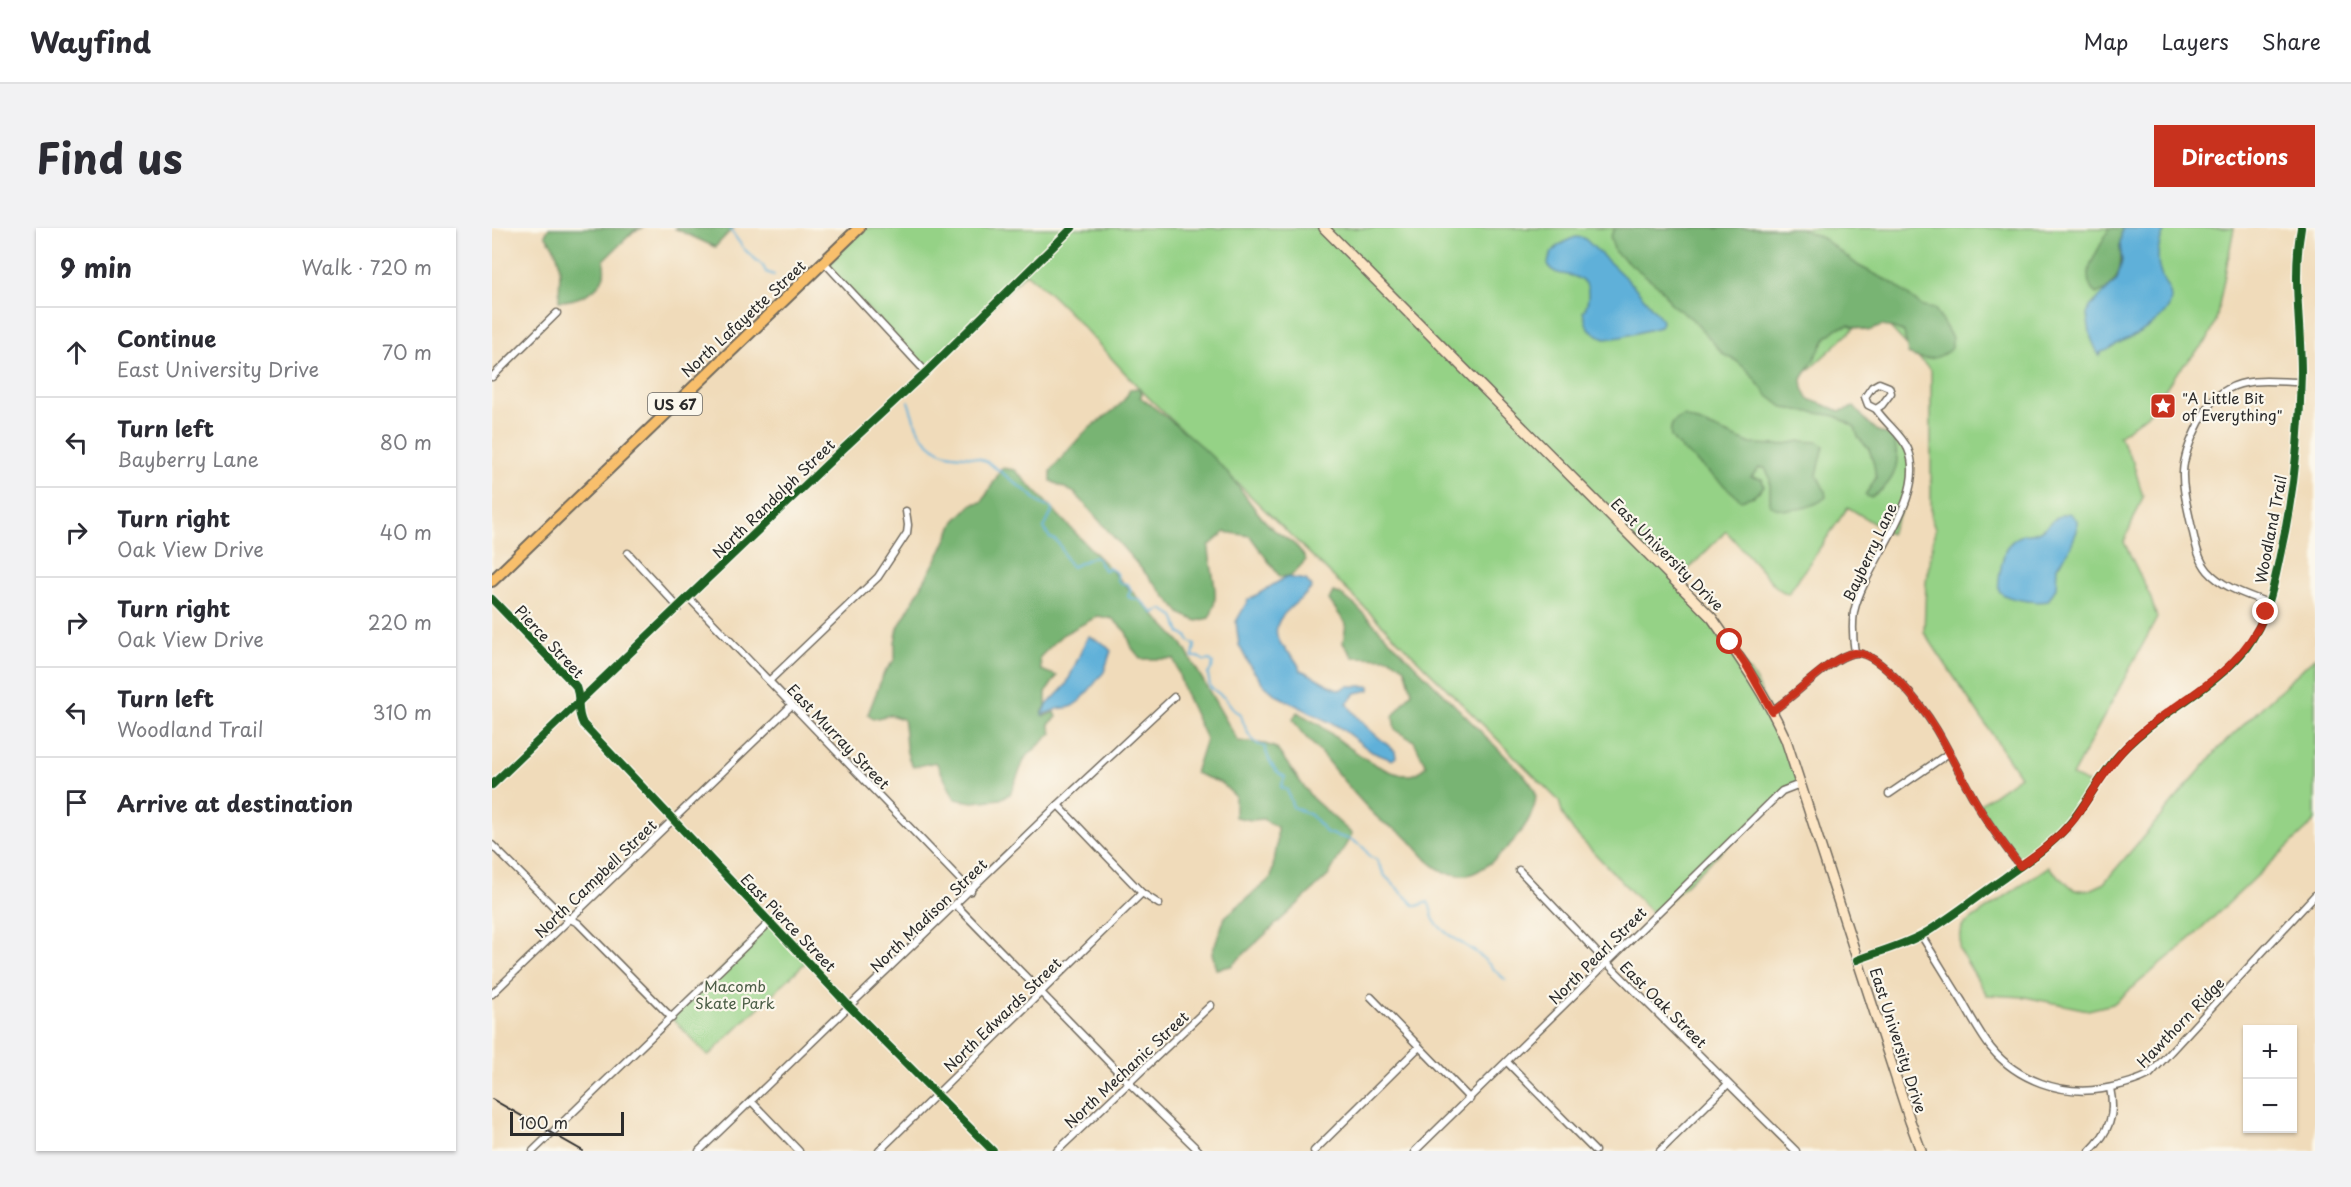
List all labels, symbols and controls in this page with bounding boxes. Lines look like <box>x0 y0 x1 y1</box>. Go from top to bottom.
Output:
text: Wayfind <box>30 20 151 63</box>
text: Map <box>2084 25 2128 57</box>
text: Layers <box>2161 25 2229 57</box>
text: Share <box>2262 25 2321 57</box>
text: Find us <box>36 125 183 188</box>
button: Directions <box>2154 125 2315 187</box>
text: 9 min <box>60 248 132 287</box>
text: Walk · 720 m <box>301 252 432 282</box>
street label: North Lafayette Street <box>676 254 810 382</box>
text: Continue <box>117 321 216 354</box>
icon: ahead <box>60 336 93 369</box>
text: 70 m <box>382 337 432 367</box>
text: East University Drive <box>117 354 319 384</box>
place label: "A Little Bit of Everything" <box>2182 386 2283 426</box>
place icon: "A Little Bit of Everything" <box>2148 391 2178 421</box>
road number: US 67 <box>648 393 702 415</box>
text: Turn left <box>117 411 214 444</box>
icon: left <box>60 426 93 459</box>
text: 80 m <box>380 427 432 457</box>
street label: North Randolph Street <box>706 433 840 563</box>
text: Bayberry Lane <box>117 444 259 474</box>
street label: Woodland Trail <box>2248 473 2292 585</box>
street label: East University Drive <box>1606 492 1730 616</box>
street label: Bayberry Lane <box>1836 499 1902 605</box>
text: Turn right <box>117 501 230 534</box>
icon: right <box>60 516 93 549</box>
text: 40 m <box>380 517 432 547</box>
text: Oak View Drive <box>117 534 264 564</box>
text: Turn right <box>117 591 230 624</box>
route end <box>2252 598 2278 624</box>
street label: Pierce Street <box>510 599 590 683</box>
icon: right <box>60 606 93 639</box>
text: 220 m <box>368 607 432 637</box>
text: Oak View Drive <box>117 624 264 654</box>
route start <box>1716 628 1742 654</box>
street label: East Murray Street <box>782 678 896 794</box>
text: Turn left <box>117 681 214 714</box>
icon: left <box>60 696 93 729</box>
text: 310 m <box>372 697 432 727</box>
text: Woodland Trail <box>117 714 263 744</box>
icon: arrive <box>60 786 93 819</box>
text: Arrive at destination <box>117 786 353 819</box>
street label: North Campbell Street <box>529 813 661 943</box>
street label: North Madison Street <box>864 853 992 977</box>
street label: East Pierce Street <box>736 868 842 976</box>
street label: North Pearl Street <box>1543 901 1651 1009</box>
street label: North Edwards Street <box>938 952 1066 1076</box>
street label: East Oak Street <box>1615 955 1713 1053</box>
street label: East University Drive <box>1865 964 1933 1116</box>
street label: Hawthorn Ridge <box>2131 972 2229 1072</box>
park label: Macomb Skate Park <box>695 974 775 1014</box>
street label: North Mechanic Street <box>1059 1005 1193 1133</box>
map controls <box>2243 1025 2297 1133</box>
button: + <box>2243 1025 2297 1079</box>
button: − <box>2243 1079 2297 1133</box>
scale bar <box>510 1109 624 1136</box>
text: 100 m <box>519 1110 568 1134</box>

